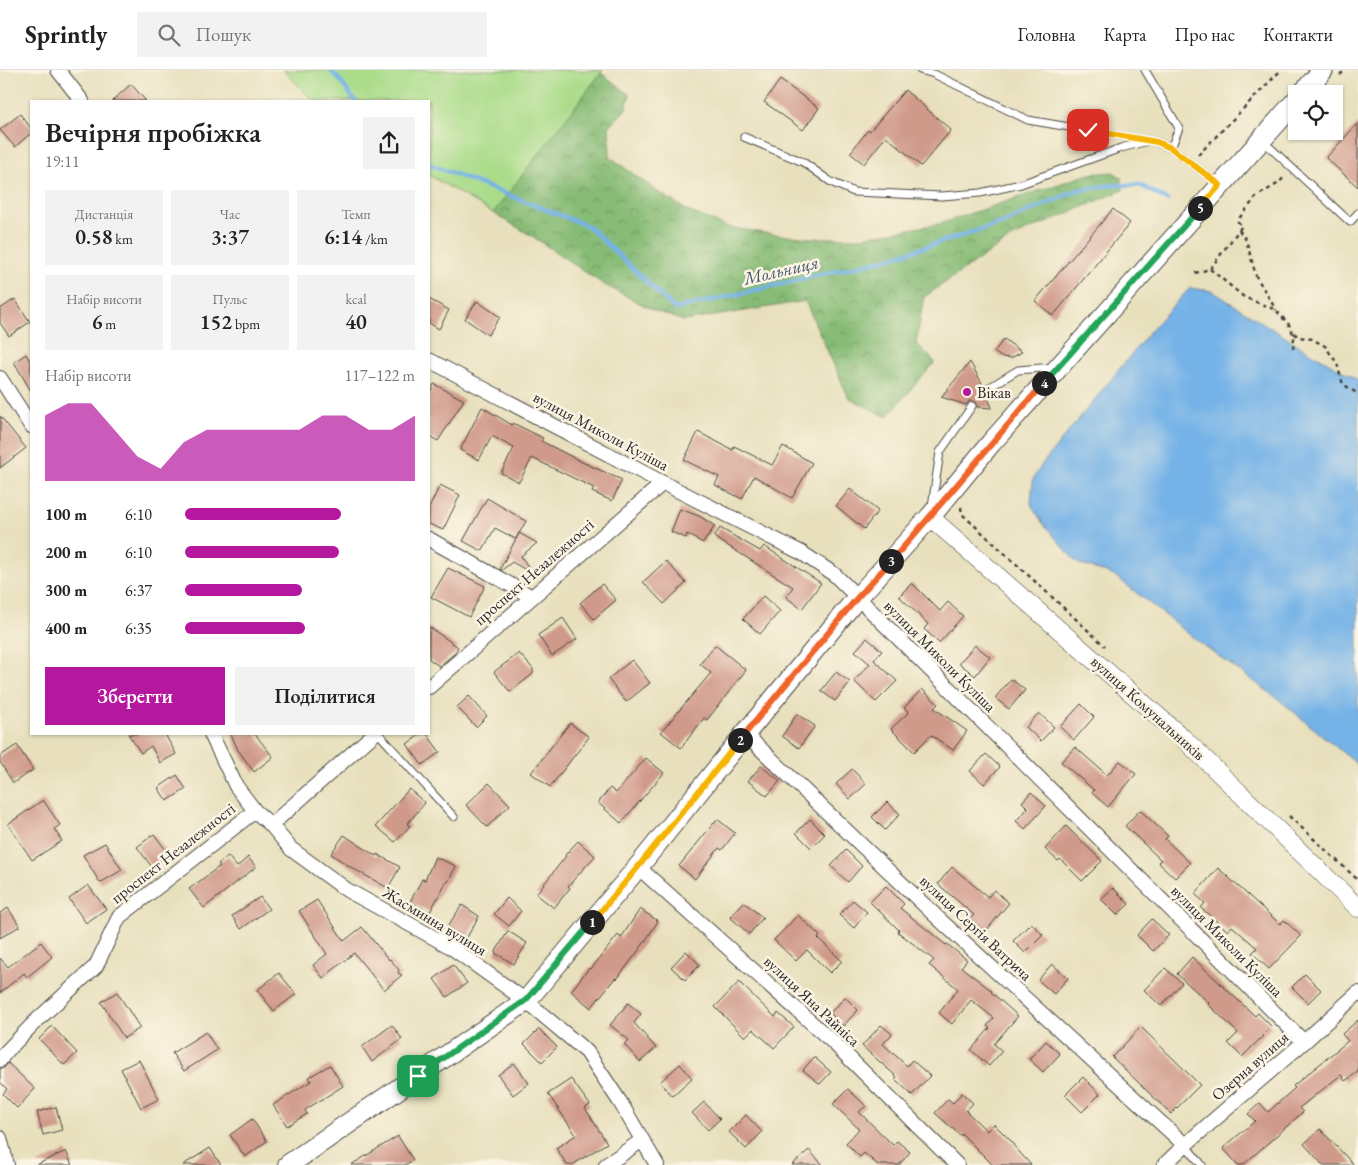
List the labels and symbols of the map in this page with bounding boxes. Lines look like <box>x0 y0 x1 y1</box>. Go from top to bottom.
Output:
pin <box>1067 109 1109 151</box>
pin: 5 <box>1188 196 1212 220</box>
water label: Мольниця <box>740 250 821 290</box>
pin: 4 <box>1032 370 1056 396</box>
place label: Вікав <box>977 382 1011 403</box>
street label: вулиця Миколи Куліша <box>530 386 673 476</box>
marker: Вікав <box>961 386 973 398</box>
street label: проспект Незалежності <box>470 514 598 630</box>
pin: 3 <box>878 548 904 574</box>
street label: вулиця Миколи Куліша <box>879 595 1001 717</box>
street label: вулиця Комунальників <box>1086 651 1210 765</box>
pin: 2 <box>728 728 752 752</box>
street label: проспект Незалежності <box>107 798 239 908</box>
street label: вулиця Сергія Ватрича <box>915 870 1037 986</box>
street label: вулиця Миколи Куліша <box>1166 880 1288 1002</box>
street label: Жасминна вулиця <box>378 881 491 960</box>
pin: 1 <box>580 910 604 934</box>
street label: вулиця Яна Райніса <box>759 951 865 1051</box>
street label: Озерна вулиця <box>1207 1027 1293 1105</box>
pin <box>397 1055 439 1097</box>

